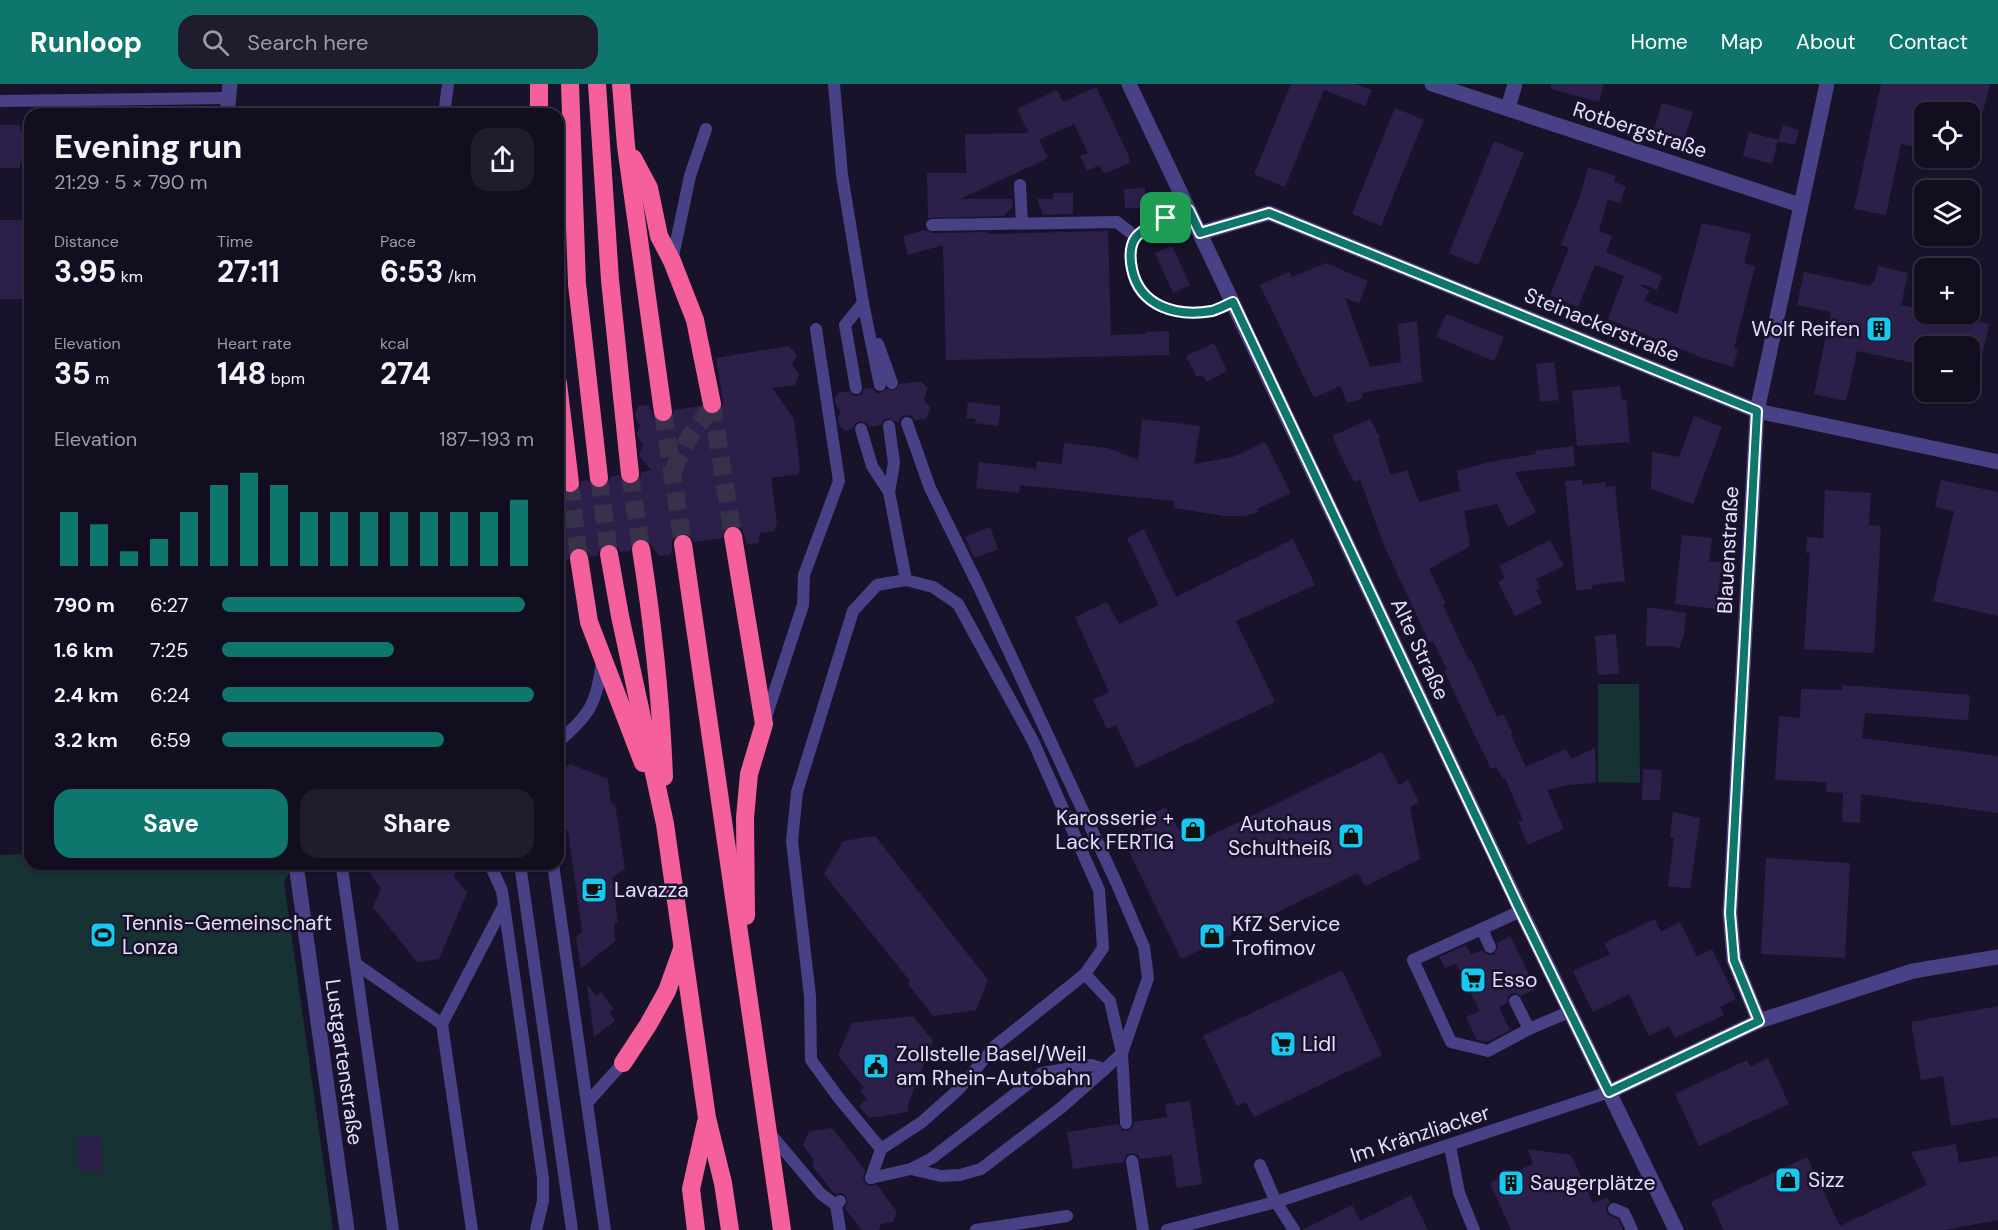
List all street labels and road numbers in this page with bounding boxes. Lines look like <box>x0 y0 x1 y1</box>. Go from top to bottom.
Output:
street label: Rotbergstraße <box>1569 95 1711 165</box>
street label: Steinackerstraße <box>1520 281 1684 369</box>
street label: Blauenstraße <box>1711 485 1745 615</box>
street label: Alte Straße <box>1384 594 1456 704</box>
street label: Lustgartenstraße <box>318 977 370 1147</box>
street label: Im Kränzliacker <box>1347 1098 1494 1170</box>

